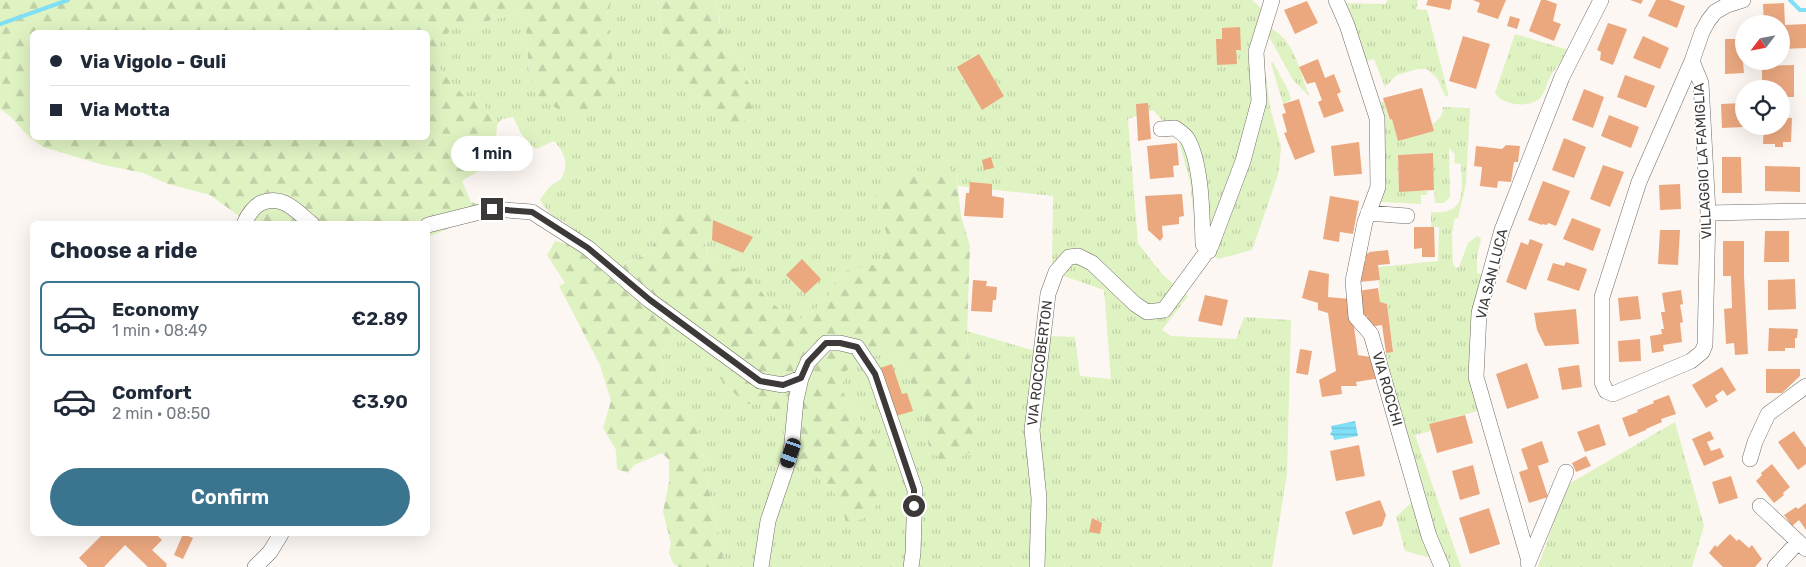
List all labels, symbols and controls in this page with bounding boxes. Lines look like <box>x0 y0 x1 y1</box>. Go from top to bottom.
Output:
north arrow <box>1735 15 1790 70</box>
map controls <box>1735 15 1790 135</box>
text: Via Vigolo - Guli <box>80 50 226 73</box>
button: locate <box>1735 80 1790 135</box>
street label: VILLAGGIO LA FAMIGLIA <box>1690 82 1716 240</box>
text: Via Motta <box>80 98 170 121</box>
callout: 1 min <box>451 136 533 172</box>
text: 1 min <box>472 144 512 163</box>
route end <box>481 198 503 220</box>
street label: VIA SAN LUCA <box>1473 226 1512 321</box>
text: Choose a ride <box>50 237 197 264</box>
icon: car <box>52 296 97 341</box>
text: Economy <box>112 298 199 321</box>
street label: VIA ROCCOBERTON <box>1024 299 1056 427</box>
text: €2.89 <box>352 307 408 330</box>
text: 1 min · 08:49 <box>112 321 207 340</box>
street label: VIA ROCCHI <box>1368 350 1406 428</box>
icon: car <box>52 379 97 424</box>
text: Comfort <box>112 381 192 404</box>
text: €3.90 <box>352 390 408 413</box>
text: 2 min · 08:50 <box>112 404 210 423</box>
car <box>779 436 802 470</box>
button: Confirm <box>50 468 410 526</box>
route start <box>903 495 925 517</box>

